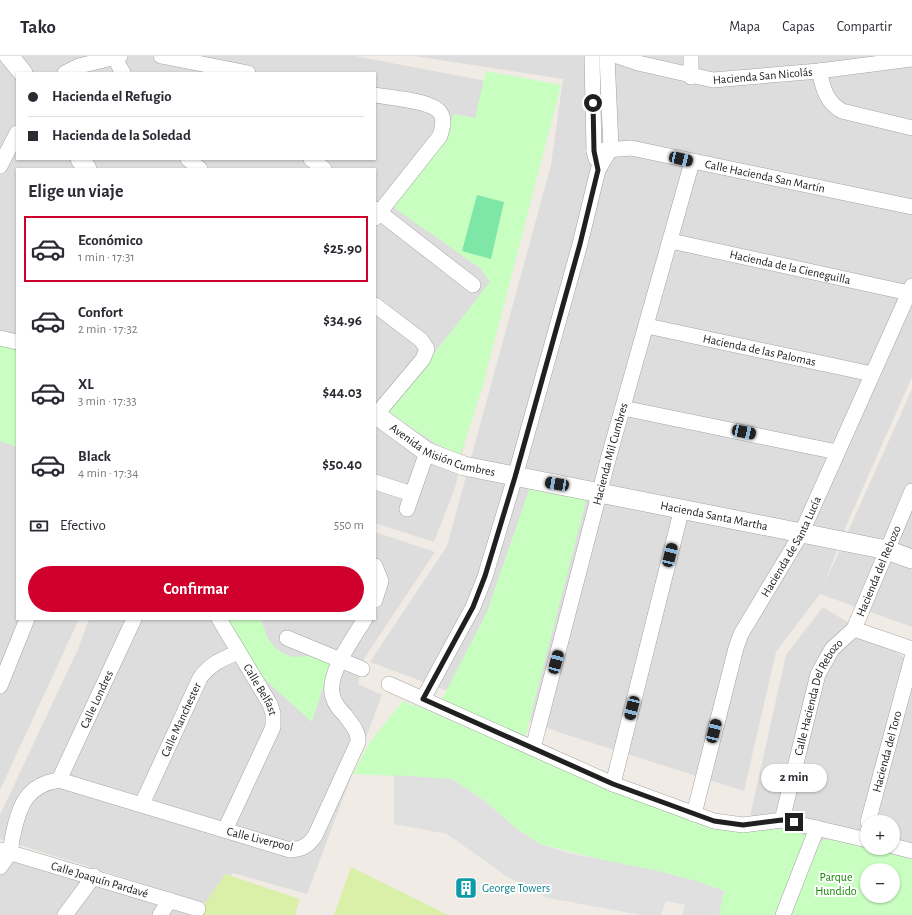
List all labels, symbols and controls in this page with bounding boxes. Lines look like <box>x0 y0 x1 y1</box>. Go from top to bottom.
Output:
text: Tako <box>20 18 56 37</box>
text: Mapa <box>729 20 760 34</box>
text: Capas <box>782 20 815 34</box>
text: Compartir <box>837 20 892 34</box>
street label: Hacienda San Nicolás <box>712 66 813 86</box>
text: Hacienda el Refugio <box>52 89 172 104</box>
route start <box>584 94 602 112</box>
text: Hacienda de la Soledad <box>52 128 191 143</box>
car <box>668 150 694 168</box>
street label: Calle Hacienda San Martín <box>704 158 826 195</box>
text: Elige un viaje <box>28 183 123 201</box>
icon: car <box>30 231 66 267</box>
text: Económico <box>78 233 143 248</box>
text: $25.90 <box>323 241 362 256</box>
street label: Hacienda de la Cieneguilla <box>729 248 852 286</box>
text: 1 min · 17:31 <box>78 251 135 264</box>
icon: car <box>30 303 66 339</box>
text: Confort <box>78 305 123 320</box>
text: $34.96 <box>323 313 362 328</box>
text: 2 min · 17:32 <box>78 323 138 336</box>
street label: Hacienda de las Palomas <box>702 332 817 368</box>
icon: car <box>30 375 66 411</box>
text: XL <box>78 377 94 392</box>
text: $44.03 <box>322 385 362 400</box>
text: 3 min · 17:33 <box>78 395 137 408</box>
street label: Hacienda Mil Cumbres <box>590 401 630 506</box>
street label: Avenida Misión Cumbres <box>388 421 496 478</box>
car <box>731 424 757 440</box>
icon: car <box>30 447 66 483</box>
text: Black <box>78 449 111 464</box>
text: $50.40 <box>322 457 362 472</box>
text: 4 min · 17:34 <box>78 467 138 480</box>
car <box>544 476 570 492</box>
street label: Hacienda de Santa Lucía <box>759 494 823 599</box>
street label: Hacienda Santa Martha <box>659 499 769 532</box>
icon: cash <box>28 515 50 537</box>
text: Efectivo <box>60 518 106 533</box>
text: 550 m <box>334 519 364 532</box>
street label: Hacienda del Rebozo <box>854 524 903 618</box>
car <box>661 542 679 568</box>
button: Confirmar <box>28 566 364 612</box>
street label: Calle Hacienda Del Rebozo <box>792 636 845 757</box>
car <box>547 649 565 675</box>
street label: Calle Belfast <box>241 662 279 717</box>
street label: Calle Londres <box>78 669 115 730</box>
street label: Calle Manchester <box>159 680 203 758</box>
car <box>623 695 641 721</box>
street label: Hacienda del Toro <box>870 709 904 794</box>
car <box>705 718 723 744</box>
callout: 2 min <box>761 764 827 792</box>
text: 2 min <box>780 771 808 784</box>
route end <box>785 813 803 831</box>
map controls <box>860 815 900 903</box>
button: + <box>860 815 900 855</box>
street label: Calle Liverpool <box>225 825 295 853</box>
street label: Calle Joaquín Pardavé <box>50 859 150 900</box>
button: − <box>860 863 900 903</box>
park label: Parque Hundido <box>815 871 857 897</box>
building icon: George Towers <box>453 875 479 901</box>
place label: George Towers <box>482 882 550 894</box>

